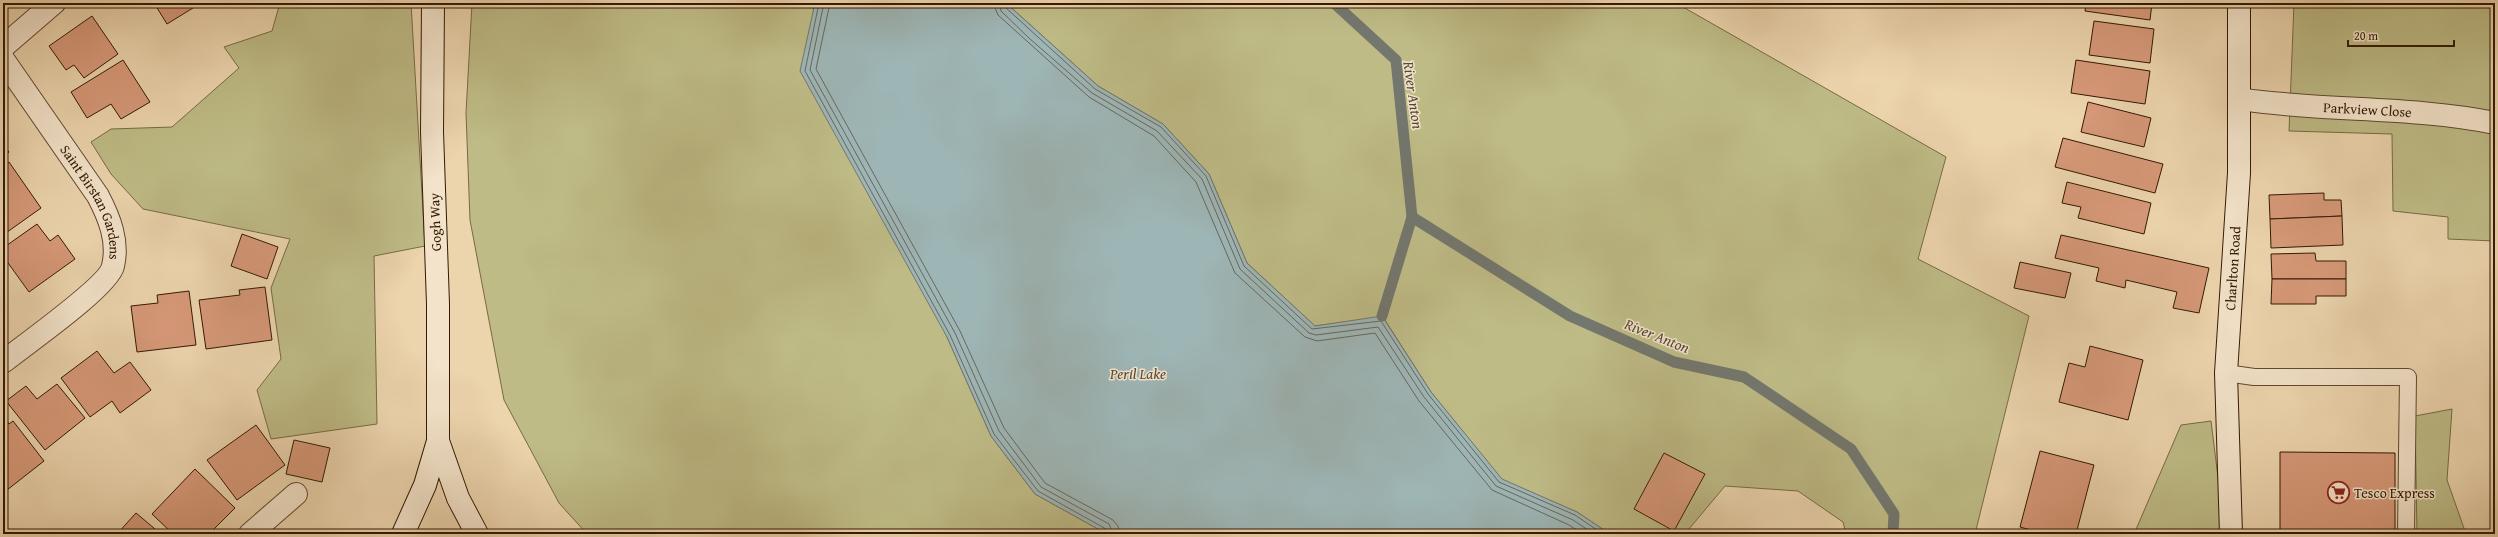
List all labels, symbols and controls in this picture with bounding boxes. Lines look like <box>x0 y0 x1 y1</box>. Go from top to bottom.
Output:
scale bar <box>2348 22 2454 48</box>
text: 20 m <box>2354 27 2378 44</box>
water label: River Anton <box>1398 59 1429 131</box>
street label: Parkview Close <box>2323 97 2413 122</box>
street label: Saint Birstan Gardens <box>55 141 125 261</box>
street label: Gogh Way <box>424 193 446 251</box>
street label: Charlton Road <box>2220 225 2246 311</box>
water label: River Anton <box>1621 313 1693 358</box>
water label: Peril Lake <box>1109 363 1166 384</box>
supermarket icon: Tesco Express <box>2325 480 2351 506</box>
place label: Tesco Express <box>2354 483 2435 503</box>

